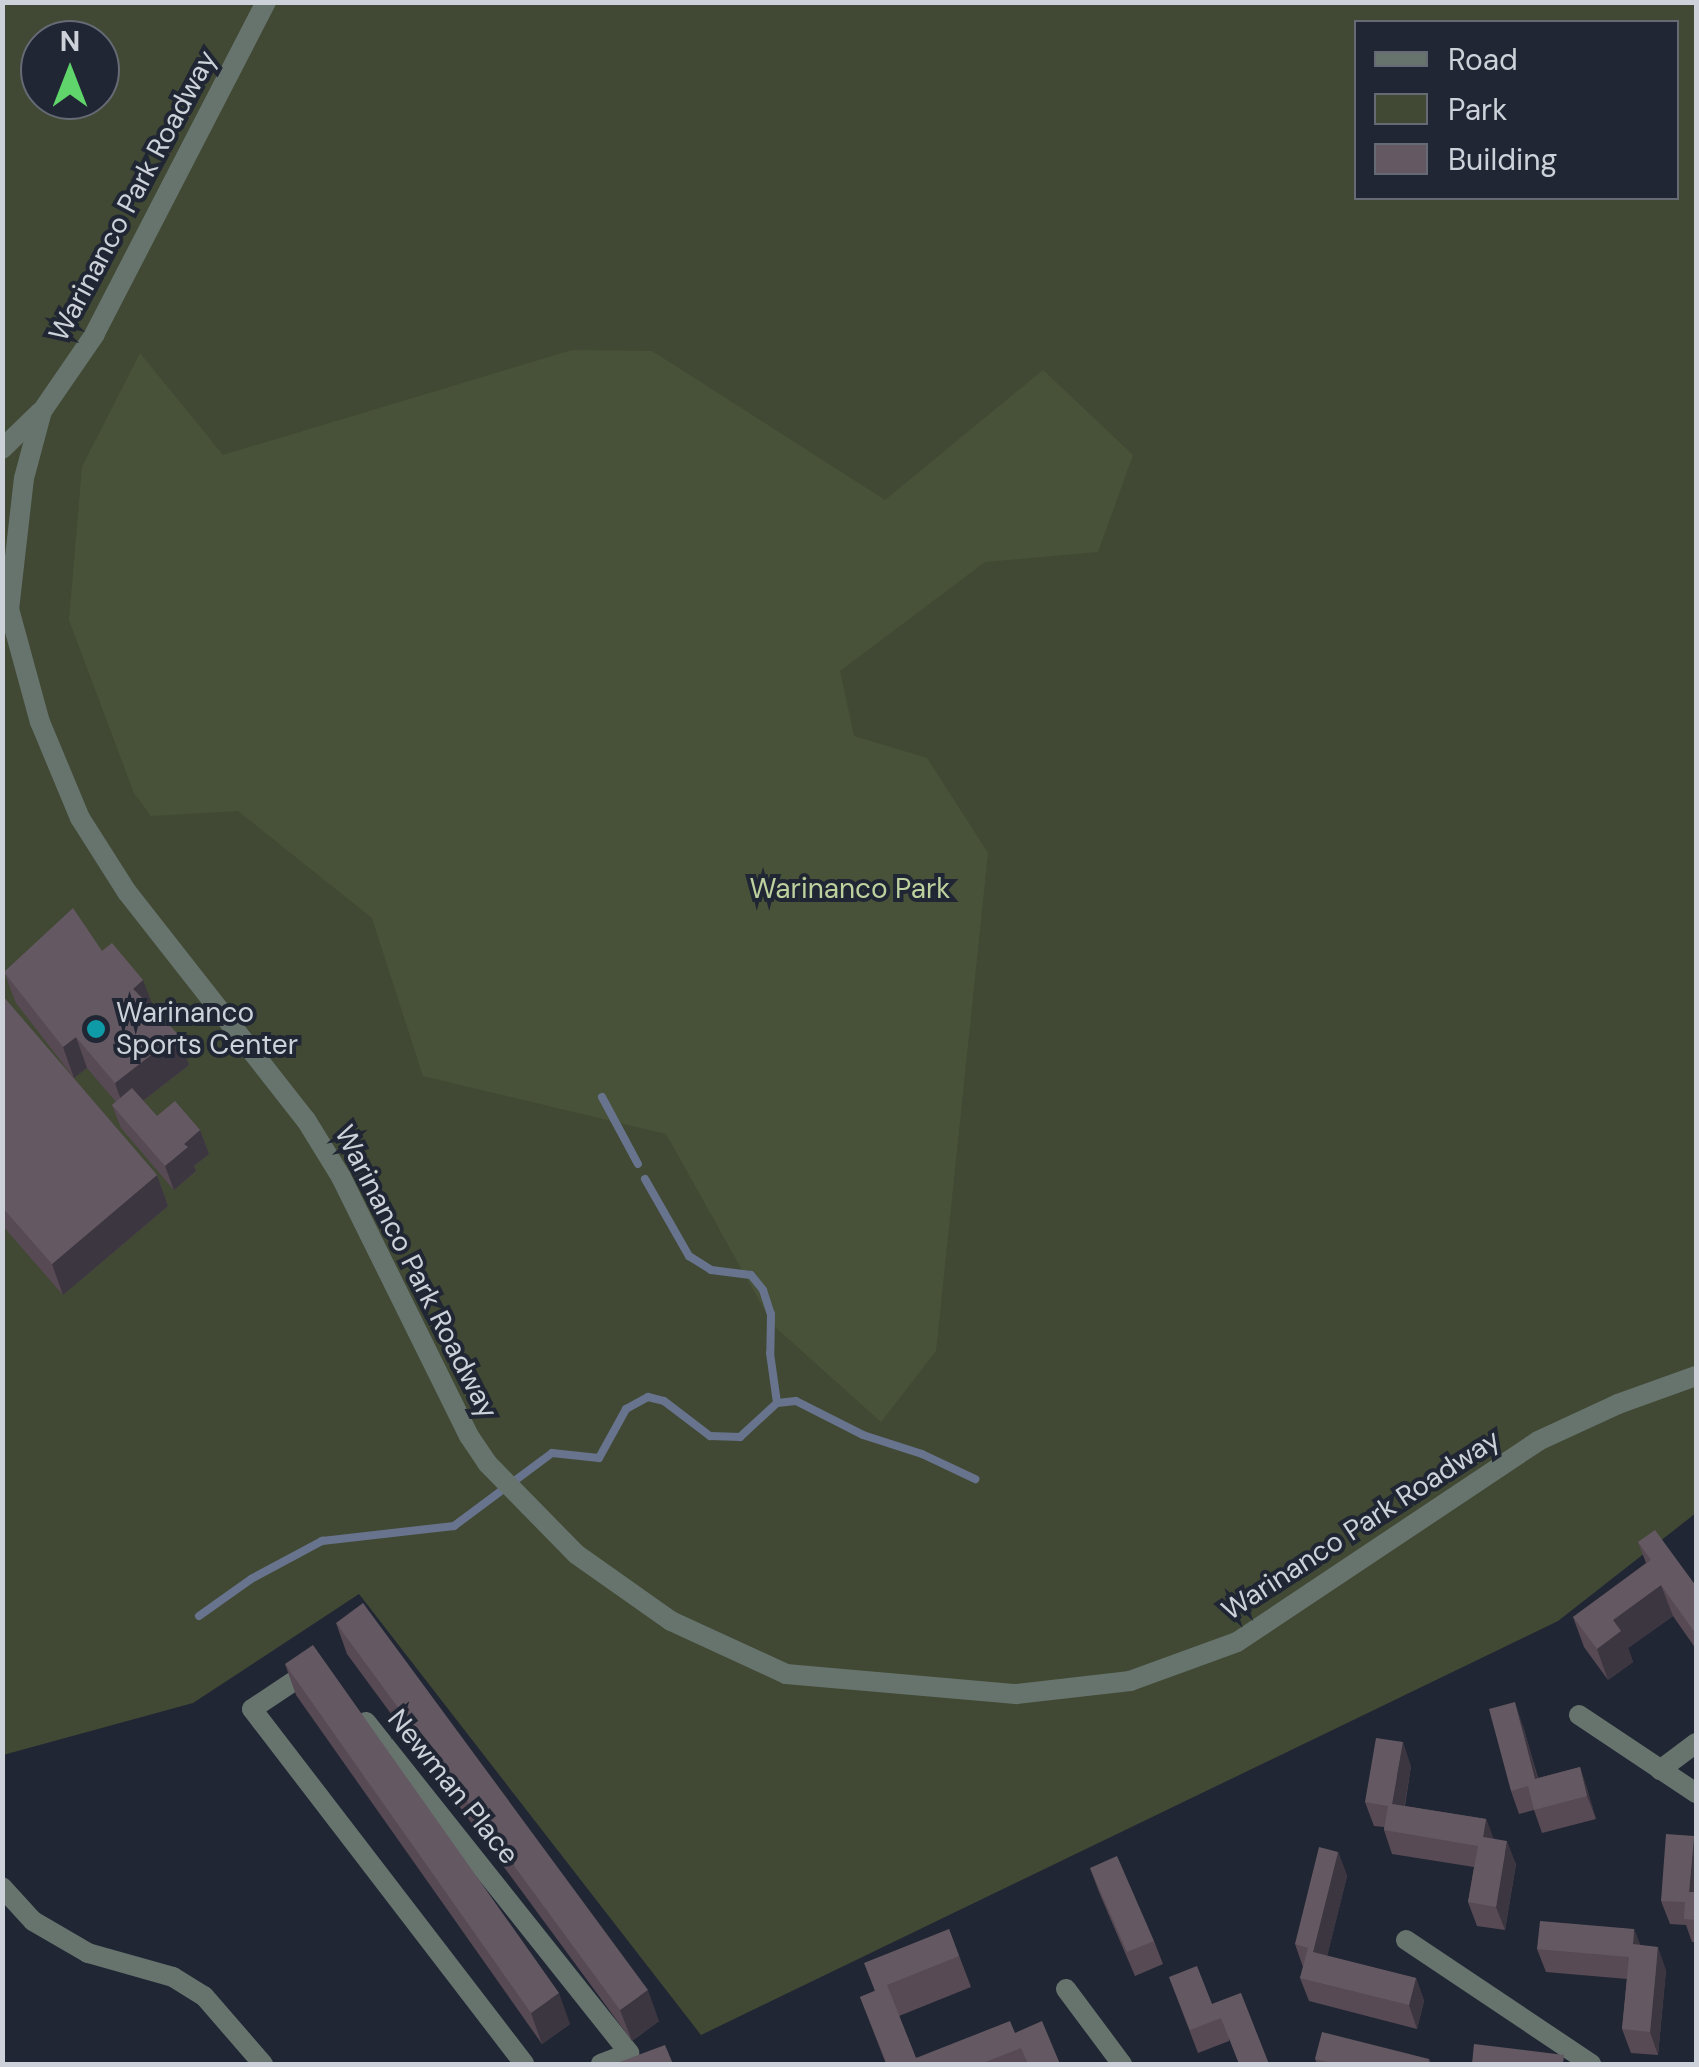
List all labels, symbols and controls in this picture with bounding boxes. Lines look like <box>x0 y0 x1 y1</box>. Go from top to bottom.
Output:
north arrow <box>20 20 120 120</box>
legend <box>1354 20 1679 200</box>
text: N <box>60 23 80 60</box>
text: Road <box>1448 40 1518 79</box>
street label: Warinanco Park Roadway <box>42 45 224 347</box>
text: Park <box>1448 90 1507 129</box>
text: Building <box>1448 140 1557 179</box>
park label: Warinanco Park <box>750 872 950 906</box>
place label: Warinanco Sports Center <box>116 996 298 1062</box>
marker: Warinanco Sports Center <box>85 1018 107 1040</box>
street label: Warinanco Park Roadway <box>327 1120 505 1424</box>
street label: Warinanco Park Roadway <box>1216 1422 1506 1628</box>
street label: Newman Place <box>380 1703 526 1871</box>

